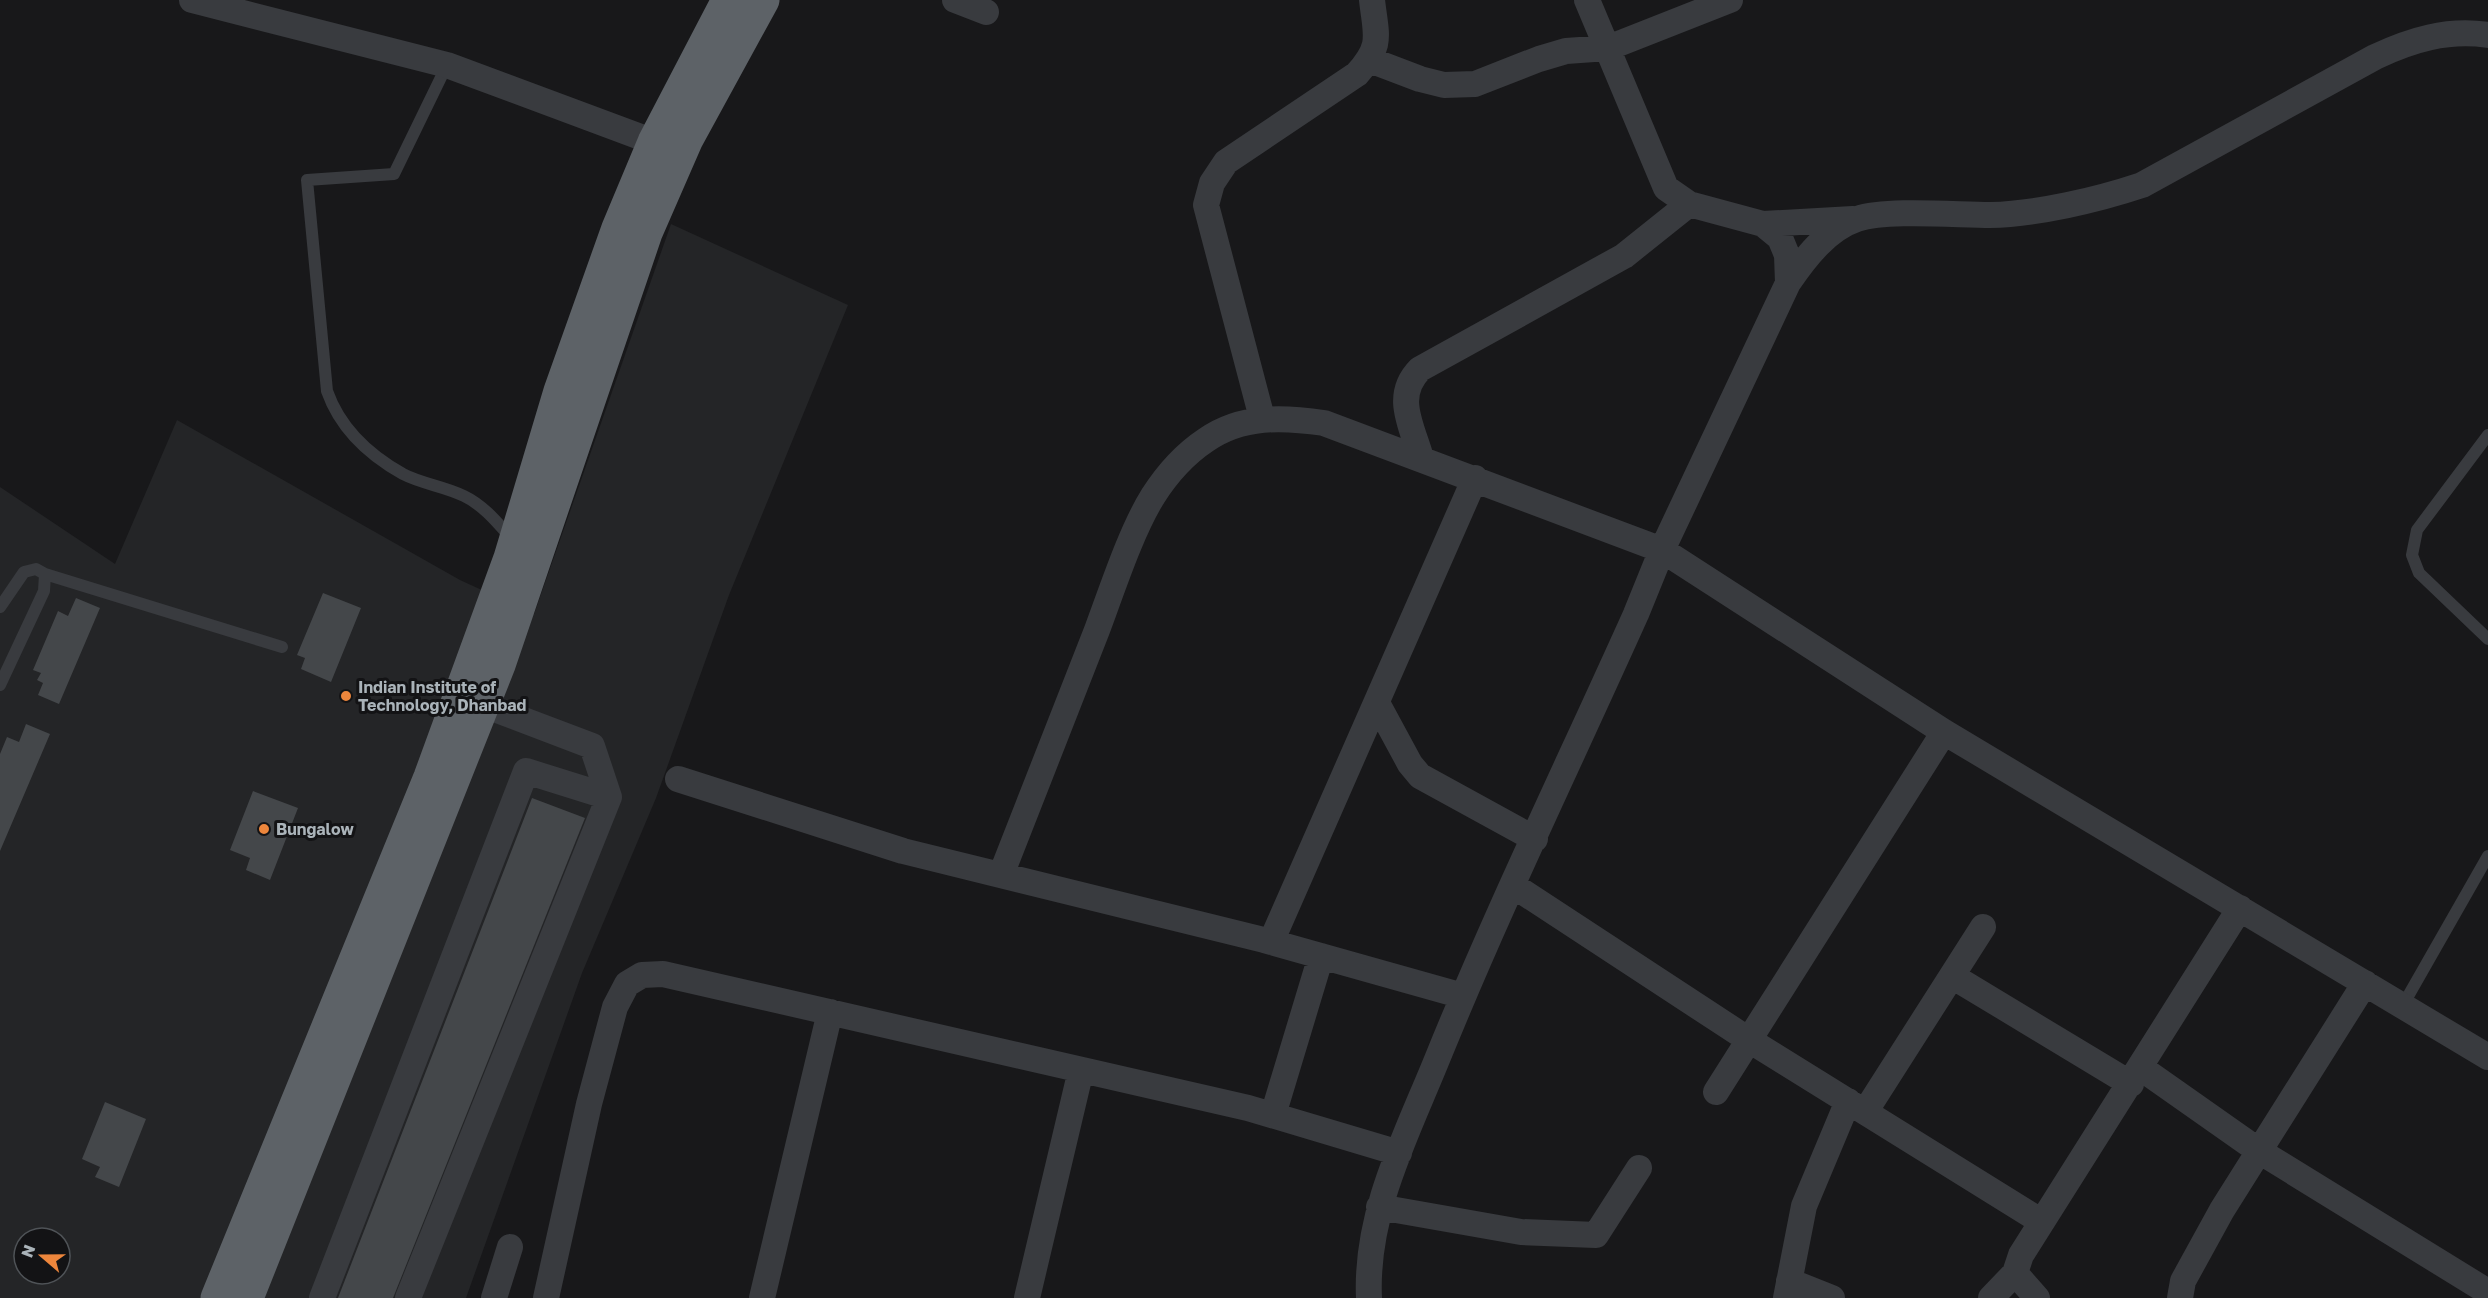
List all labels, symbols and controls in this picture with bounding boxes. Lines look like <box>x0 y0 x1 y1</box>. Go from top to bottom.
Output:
place label: Indian Institute of Technology, Dhanbad <box>358 677 527 715</box>
marker: Indian Institute of Technology, Dhanbad <box>339 689 353 703</box>
place label: Bungalow <box>276 819 354 839</box>
marker: Bungalow <box>257 822 271 836</box>
north arrow <box>12 1226 72 1286</box>
text: N <box>16 1242 39 1260</box>

